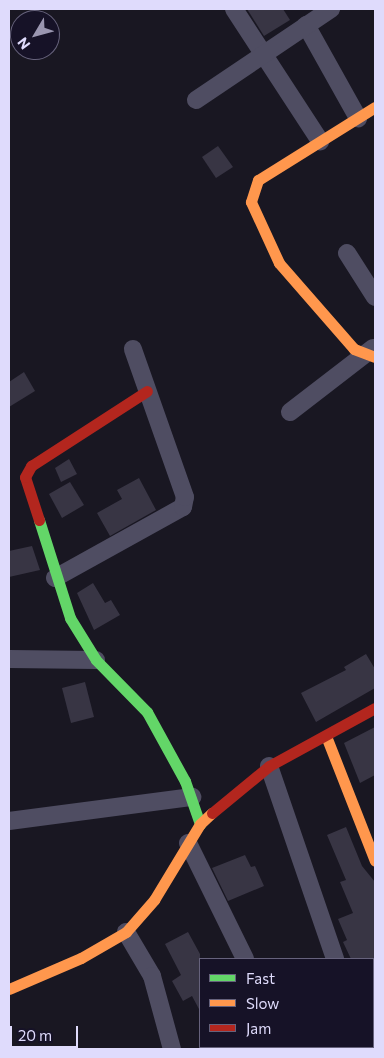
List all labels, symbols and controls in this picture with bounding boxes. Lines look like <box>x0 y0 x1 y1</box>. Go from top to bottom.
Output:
north arrow <box>10 10 60 60</box>
text: N <box>13 34 33 53</box>
legend <box>199 958 374 1048</box>
text: Fast <box>246 969 275 987</box>
text: Slow <box>246 994 279 1012</box>
scale bar <box>12 1016 80 1048</box>
text: Jam <box>246 1019 271 1037</box>
text: 20 m <box>18 1026 52 1044</box>

